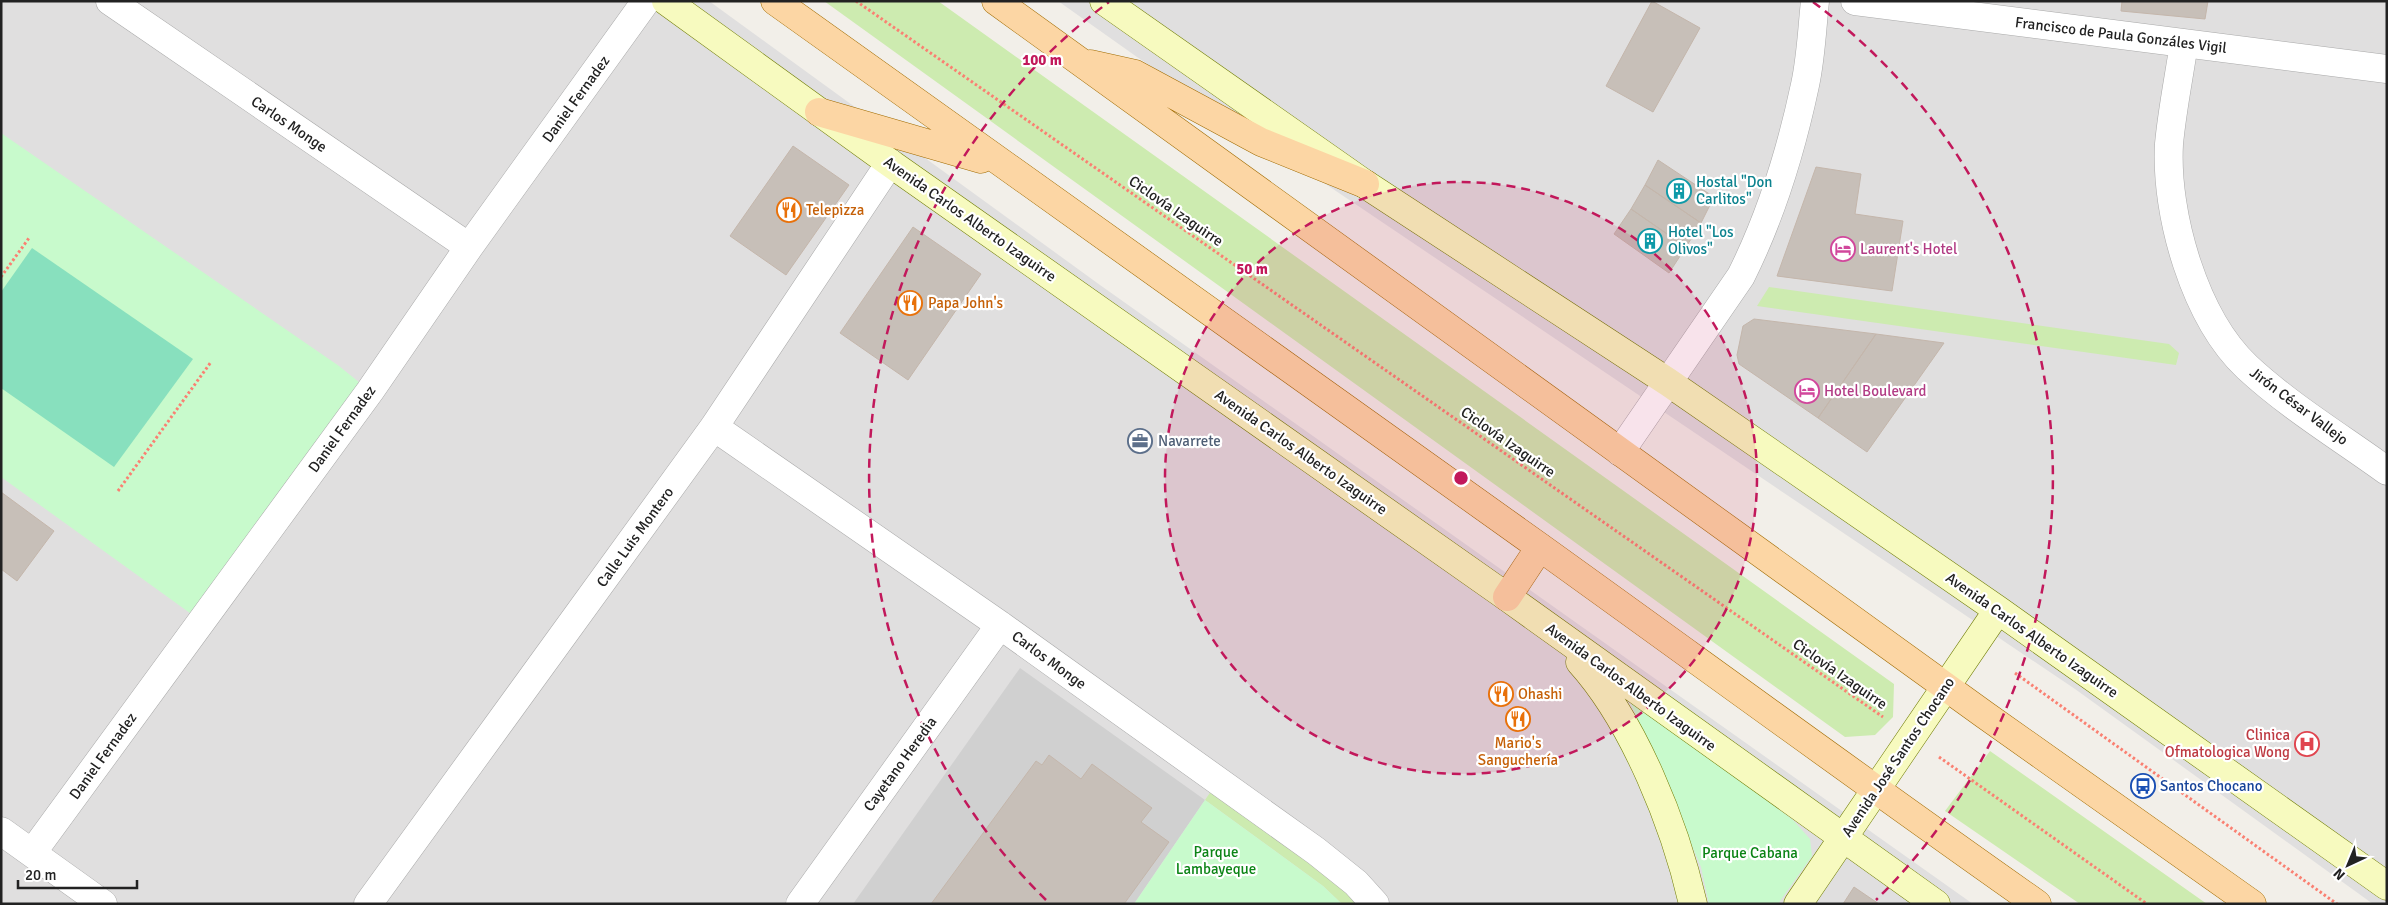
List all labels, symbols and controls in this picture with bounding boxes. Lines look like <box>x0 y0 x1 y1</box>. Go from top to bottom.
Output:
street label: Francisco de Paula Gonzáles Vigil <box>2014 13 2228 57</box>
text: 100 m <box>1022 51 1062 69</box>
street label: Daniel Fernadez <box>538 52 614 146</box>
street label: Carlos Monge <box>248 92 330 156</box>
street label: Avenida Carlos Alberto Izaguirre <box>880 153 1060 285</box>
street label: Ciclovía Izaguirre <box>1125 172 1227 250</box>
place label: Hostal "Don Carlitos" <box>1696 173 1773 208</box>
building icon: Hostal "Don Carlitos" <box>1666 178 1692 204</box>
restaurant icon: Telepizza <box>776 197 802 223</box>
place label: Telepizza <box>806 201 864 219</box>
place label: Hotel "Los Olivos" <box>1668 223 1734 258</box>
building icon: Hotel "Los Olivos" <box>1637 228 1663 254</box>
hotel icon: Laurent's Hotel <box>1830 236 1856 262</box>
place label: Laurent's Hotel <box>1860 240 1957 258</box>
text: 50 m <box>1236 260 1268 278</box>
restaurant icon: Papa John's <box>897 290 923 316</box>
place label: Papa John's <box>928 294 1004 312</box>
street label: Jirón César Vallejo <box>2246 363 2352 449</box>
hotel icon: Hotel Boulevard <box>1794 378 1820 404</box>
street label: Daniel Fernadez <box>304 382 380 476</box>
place label: Hotel Boulevard <box>1824 382 1927 400</box>
street label: Avenida Carlos Alberto Izaguirre <box>1211 386 1391 518</box>
street label: Ciclovía Izaguirre <box>1457 403 1559 481</box>
office icon: Navarrete <box>1127 428 1153 454</box>
place label: Navarrete <box>1158 432 1221 450</box>
centre of rings <box>1452 469 1470 487</box>
street label: Calle Luis Montero <box>593 483 677 590</box>
street label: Avenida Carlos Alberto Izaguirre <box>1942 569 2122 701</box>
street label: Avenida Carlos Alberto Izaguirre <box>1542 619 1720 755</box>
street label: Carlos Monge <box>1008 627 1090 693</box>
street label: Ciclovía Izaguirre <box>1789 635 1891 713</box>
street label: Avenida José Santos Chocano <box>1838 674 1958 840</box>
restaurant icon: Ohashi <box>1488 681 1514 707</box>
place label: Ohashi <box>1518 685 1562 703</box>
restaurant icon: Mario's Sanguchería <box>1505 706 1531 732</box>
street label: Daniel Fernadez <box>65 709 141 803</box>
street label: Cayetano Heredia <box>860 713 940 815</box>
place label: Clinica Ofmatologica Wong <box>2165 726 2290 761</box>
hospital icon: Clinica Ofmatologica Wong <box>2294 731 2320 757</box>
place label: Mario's Sanguchería <box>1478 734 1558 769</box>
bus stop icon: Santos Chocano <box>2130 773 2156 799</box>
place label: Santos Chocano <box>2160 777 2263 795</box>
north arrow <box>2323 840 2373 890</box>
park label: Parque Lambayeque <box>1176 843 1256 878</box>
park label: Parque Cabana <box>1702 844 1798 862</box>
scale bar <box>18 858 136 890</box>
text: N <box>2330 864 2349 883</box>
text: 20 m <box>25 866 56 884</box>

